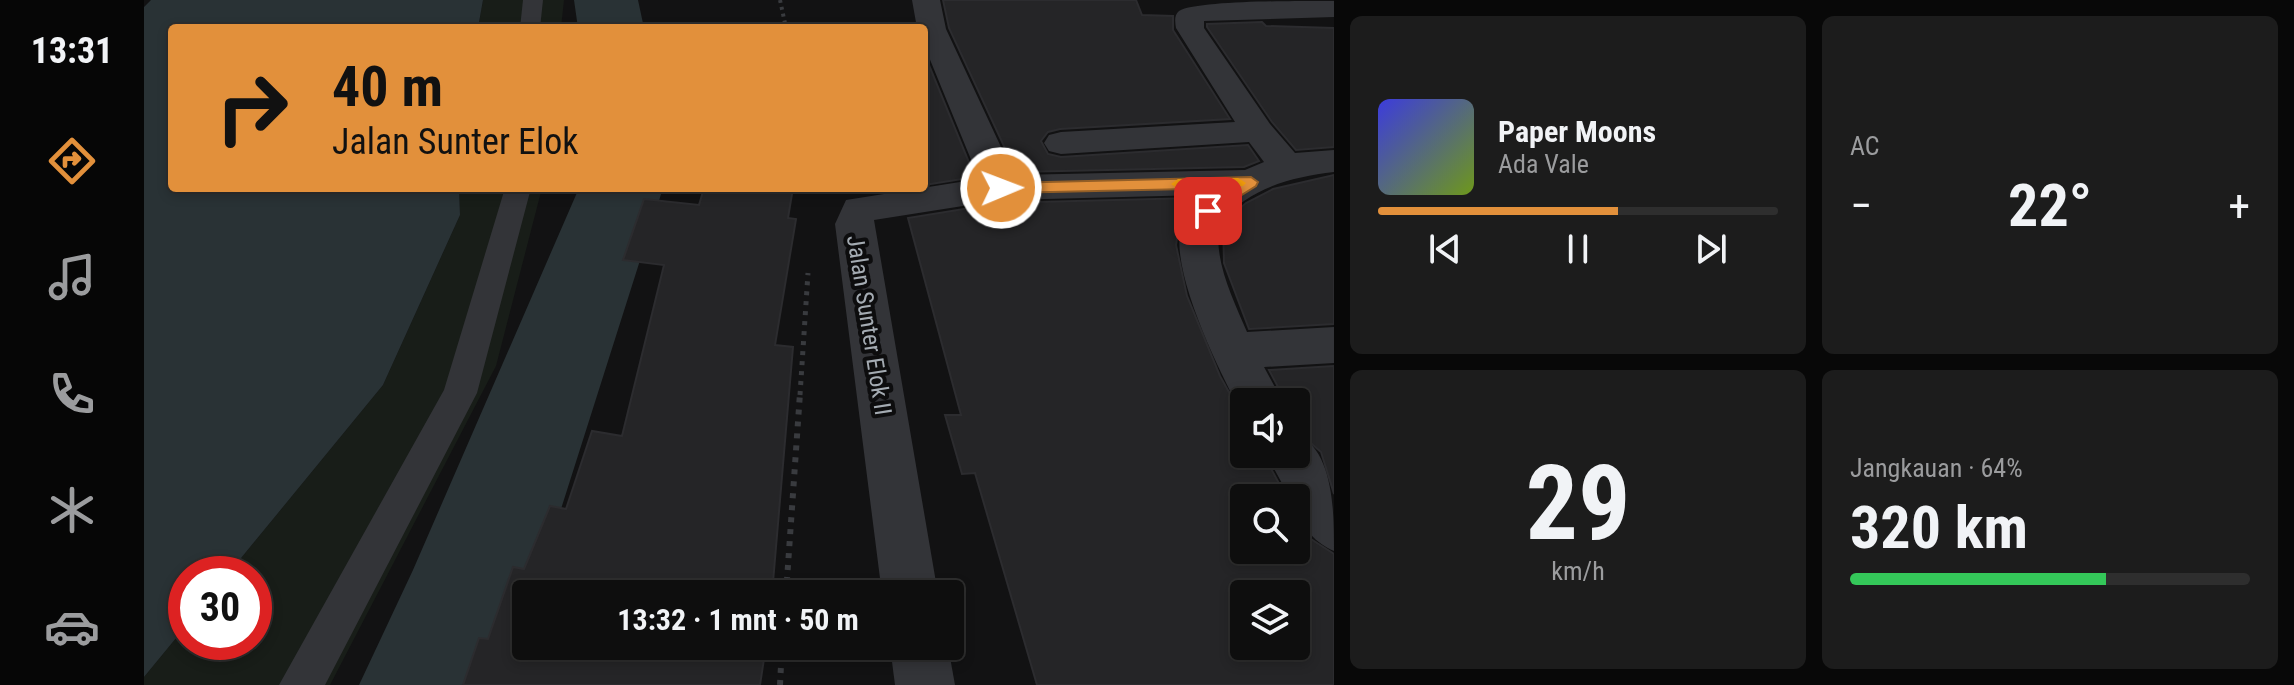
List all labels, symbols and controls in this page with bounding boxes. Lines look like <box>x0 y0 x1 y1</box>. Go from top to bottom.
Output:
text: 13:31 <box>31 30 113 72</box>
text: 40 m <box>332 54 443 120</box>
icon: right <box>200 56 304 160</box>
text: Paper Moons <box>1498 114 1656 149</box>
text: Jalan Sunter Elok <box>332 121 579 163</box>
text: AC <box>1850 131 1880 161</box>
icon: directions <box>44 133 100 189</box>
position arrow <box>959 146 1043 230</box>
text: Ada Vale <box>1498 149 1589 179</box>
text: 22° <box>2008 170 2092 241</box>
pin <box>1174 177 1242 245</box>
text: − <box>1850 180 1872 232</box>
text: + <box>2228 180 2250 232</box>
icon: arrive <box>1186 189 1230 233</box>
icon: previous <box>1423 227 1467 271</box>
icon: pause <box>1556 227 1600 271</box>
icon: next <box>1689 227 1733 271</box>
street label: Jalan Sunter Elok II <box>841 233 897 417</box>
icon: music <box>44 249 100 305</box>
icon: phone <box>44 366 100 422</box>
map controls <box>1230 388 1310 660</box>
button: sound <box>1230 388 1310 468</box>
text: 29 <box>1525 443 1631 564</box>
text: Jangkauan · 64% <box>1850 453 2023 483</box>
icon: climate <box>44 482 100 538</box>
button: search <box>1230 484 1310 564</box>
text: 320 km <box>1850 492 2028 563</box>
speed limit sign: 30 <box>168 556 272 660</box>
text: km/h <box>1551 556 1605 586</box>
button: layers <box>1230 580 1310 660</box>
icon: car <box>44 599 100 655</box>
text: 13:32 · 1 mnt · 50 m <box>617 602 859 637</box>

